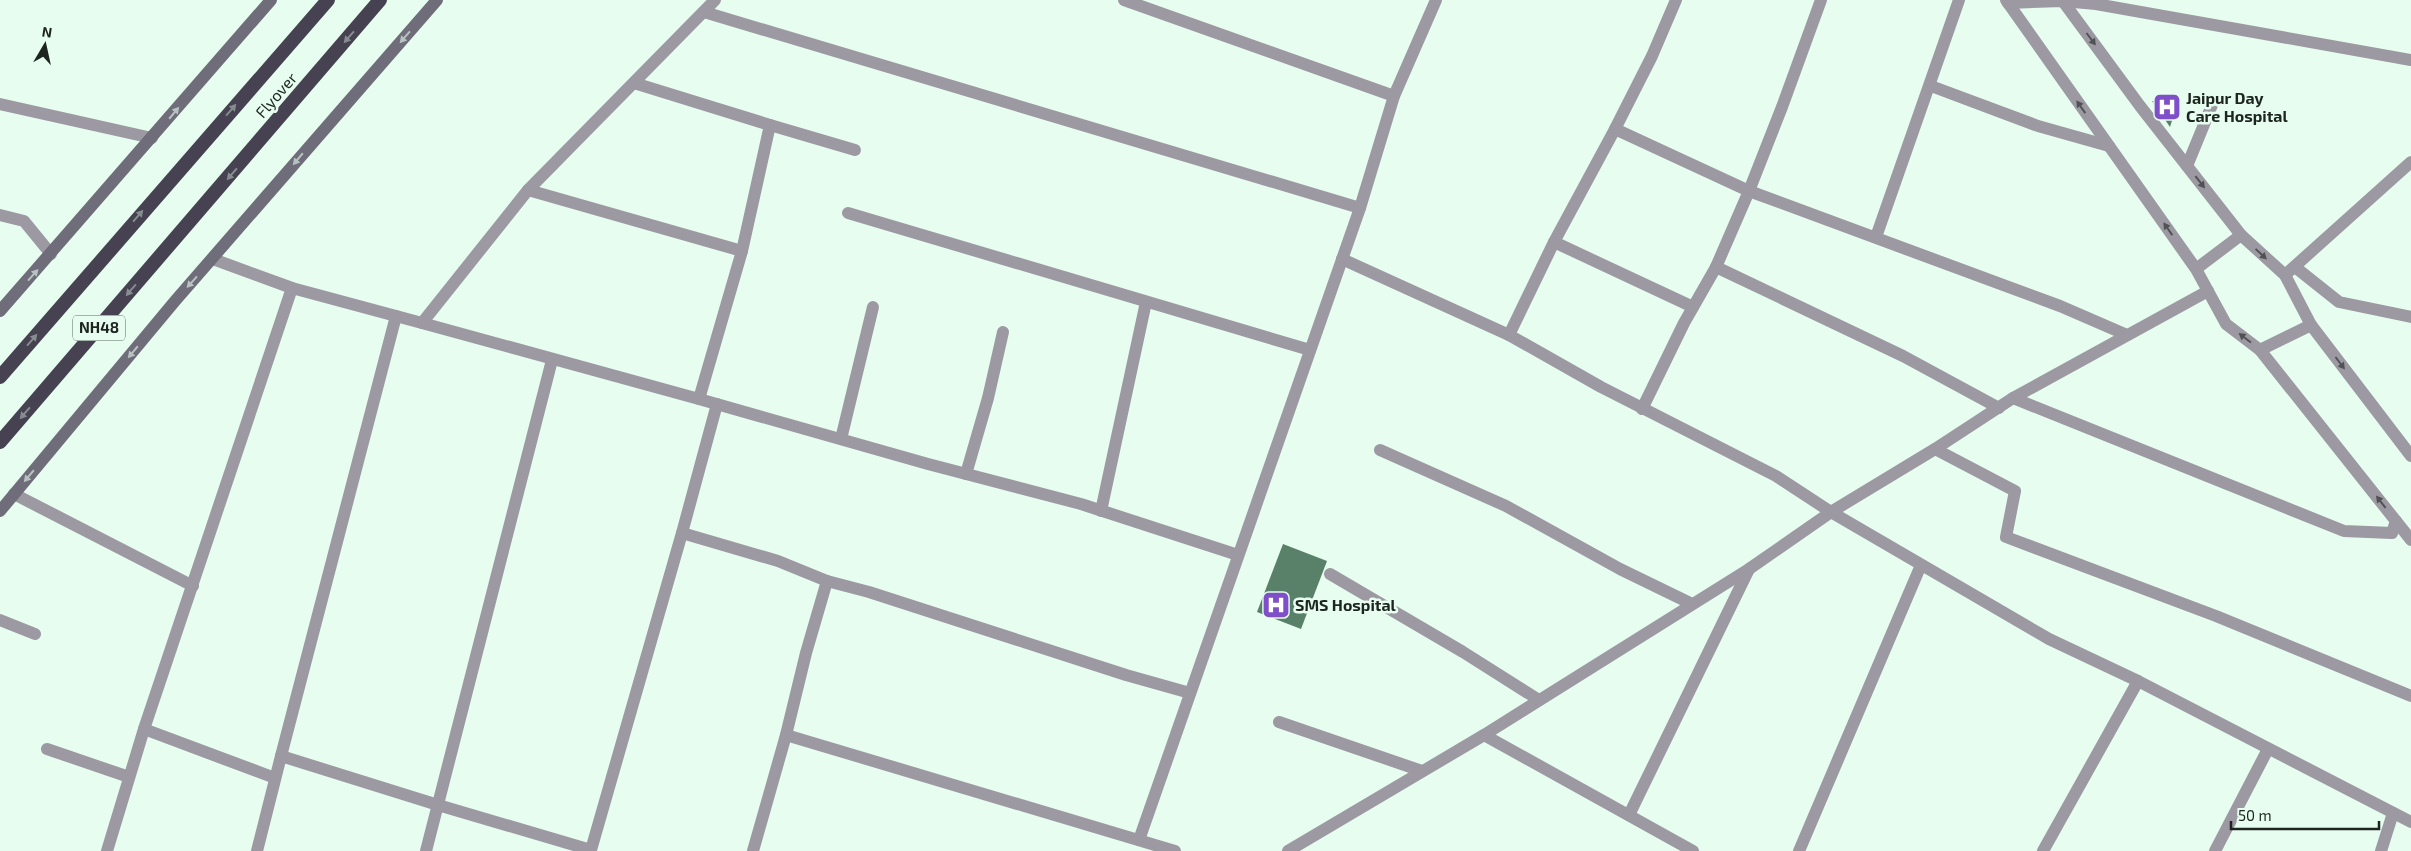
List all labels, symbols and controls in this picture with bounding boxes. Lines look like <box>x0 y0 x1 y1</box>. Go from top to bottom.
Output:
north arrow <box>20 20 70 70</box>
text: N <box>41 22 53 41</box>
one-way arrow <box>343 30 354 43</box>
one-way arrow <box>399 30 411 42</box>
one-way arrow <box>2085 32 2096 45</box>
street label: Flyover <box>251 68 301 121</box>
place label: Jaipur Day Care Hospital <box>2186 88 2288 125</box>
hospital icon: Jaipur Day Care Hospital <box>2152 92 2182 122</box>
one-way arrow <box>2076 100 2086 113</box>
one-way arrow <box>225 104 237 116</box>
one-way arrow <box>168 106 179 119</box>
one-way arrow <box>293 153 304 165</box>
one-way arrow <box>226 167 237 180</box>
one-way arrow <box>2194 175 2205 188</box>
one-way arrow <box>132 210 143 223</box>
one-way arrow <box>2163 222 2173 236</box>
one-way arrow <box>2255 248 2267 260</box>
one-way arrow <box>27 269 39 281</box>
one-way arrow <box>186 276 198 288</box>
one-way arrow <box>126 283 137 296</box>
road number: NH48 <box>73 316 125 340</box>
one-way arrow <box>26 333 37 346</box>
one-way arrow <box>2239 333 2252 344</box>
one-way arrow <box>127 345 139 357</box>
one-way arrow <box>2335 356 2345 370</box>
one-way arrow <box>20 406 31 419</box>
one-way arrow <box>23 470 34 483</box>
one-way arrow <box>2375 496 2386 509</box>
hospital icon: SMS Hospital <box>1261 590 1291 620</box>
place label: SMS Hospital <box>1295 595 1397 614</box>
scale bar <box>2231 798 2378 830</box>
text: 50 m <box>2238 806 2272 824</box>

